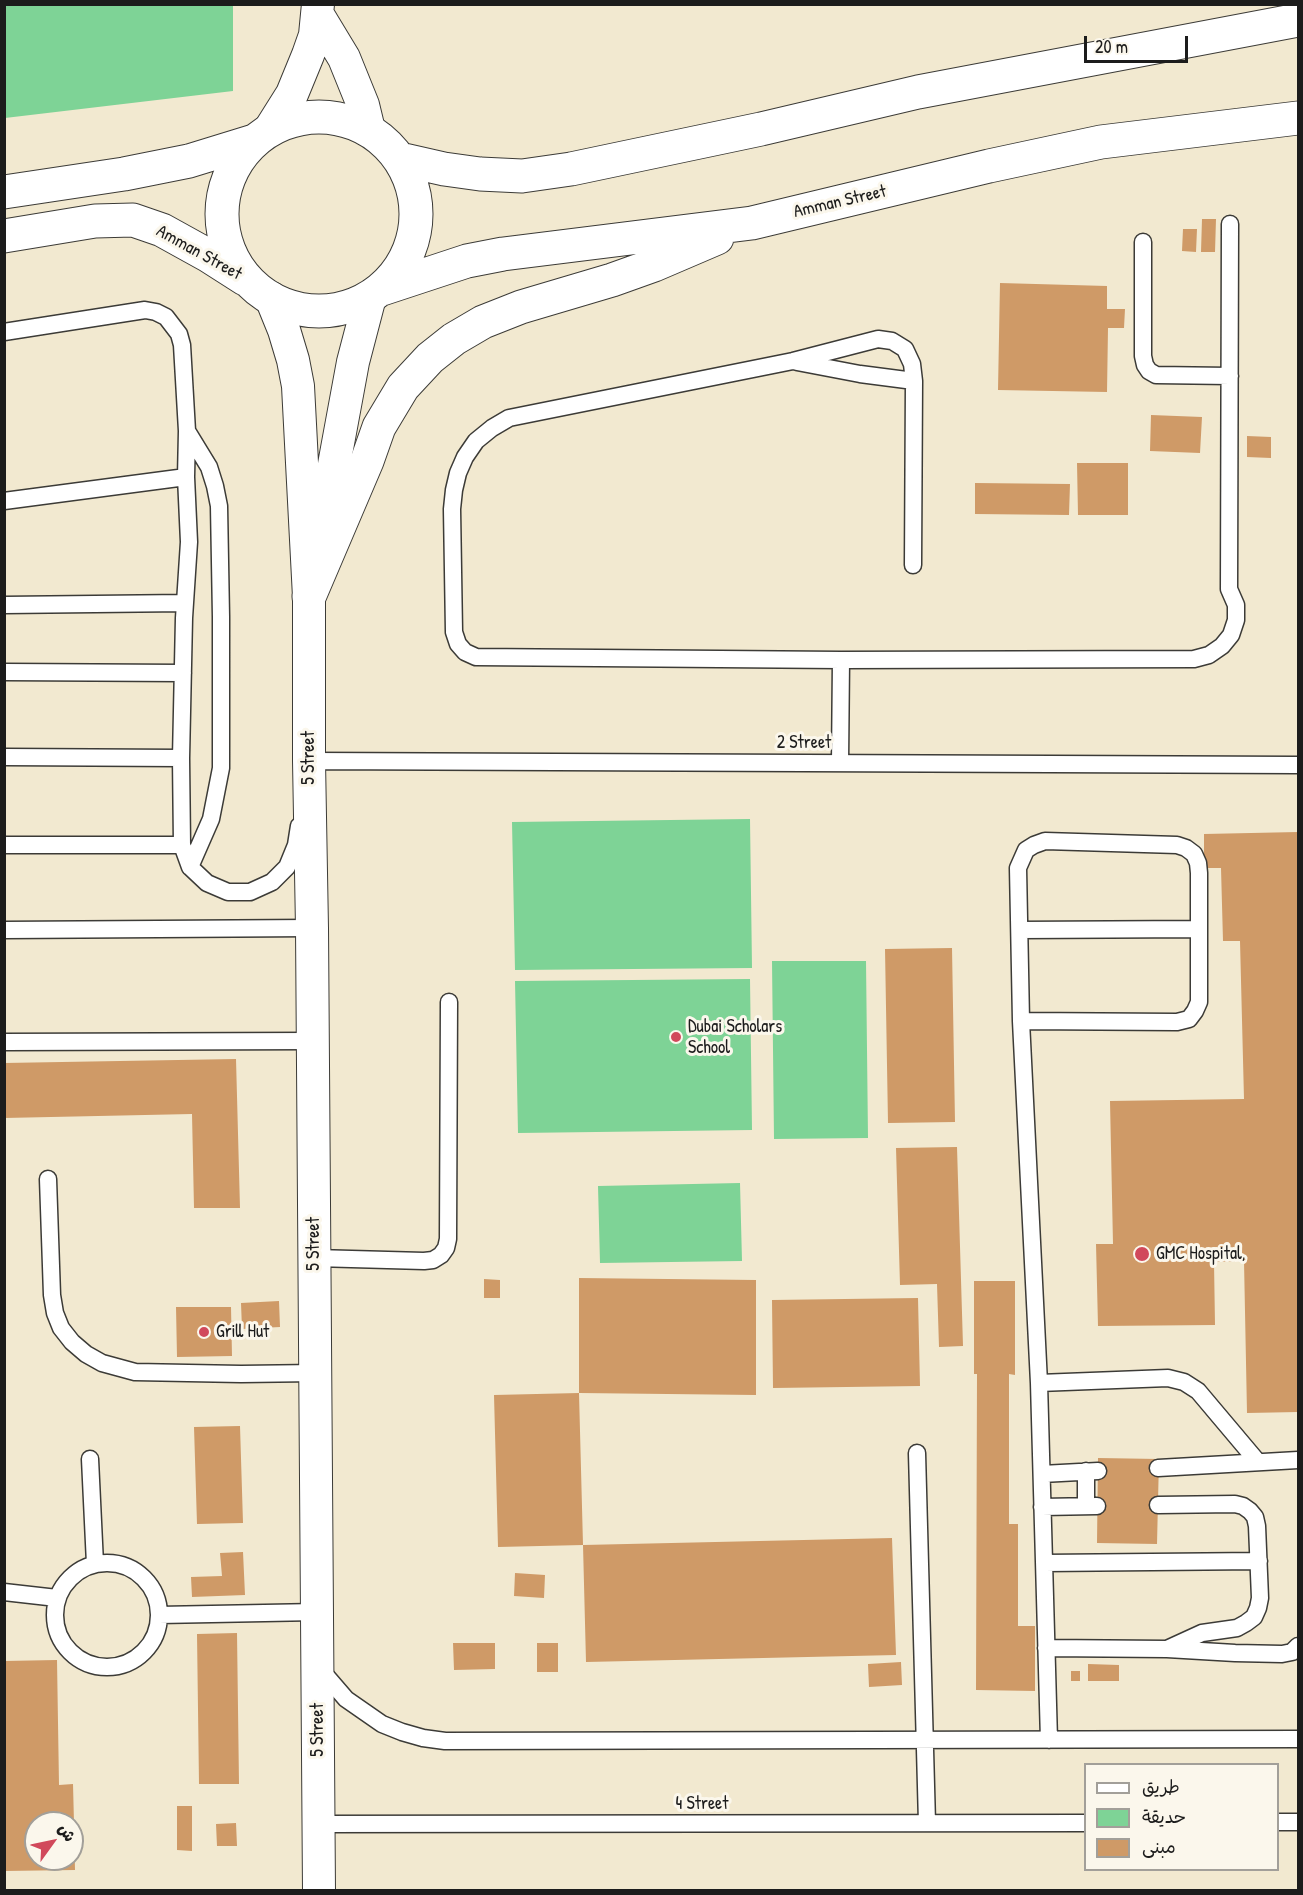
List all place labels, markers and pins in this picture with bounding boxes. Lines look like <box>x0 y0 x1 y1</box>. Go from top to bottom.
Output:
place label: Dubai Scholars School <box>688 1016 782 1058</box>
marker: Dubai Scholars School <box>669 1030 683 1044</box>
place label: GMC Hospital, <box>1156 1243 1245 1265</box>
marker: GMC Hospital, <box>1133 1245 1151 1263</box>
place label: Grill Hut <box>216 1321 269 1343</box>
marker: Grill Hut <box>197 1325 211 1339</box>

